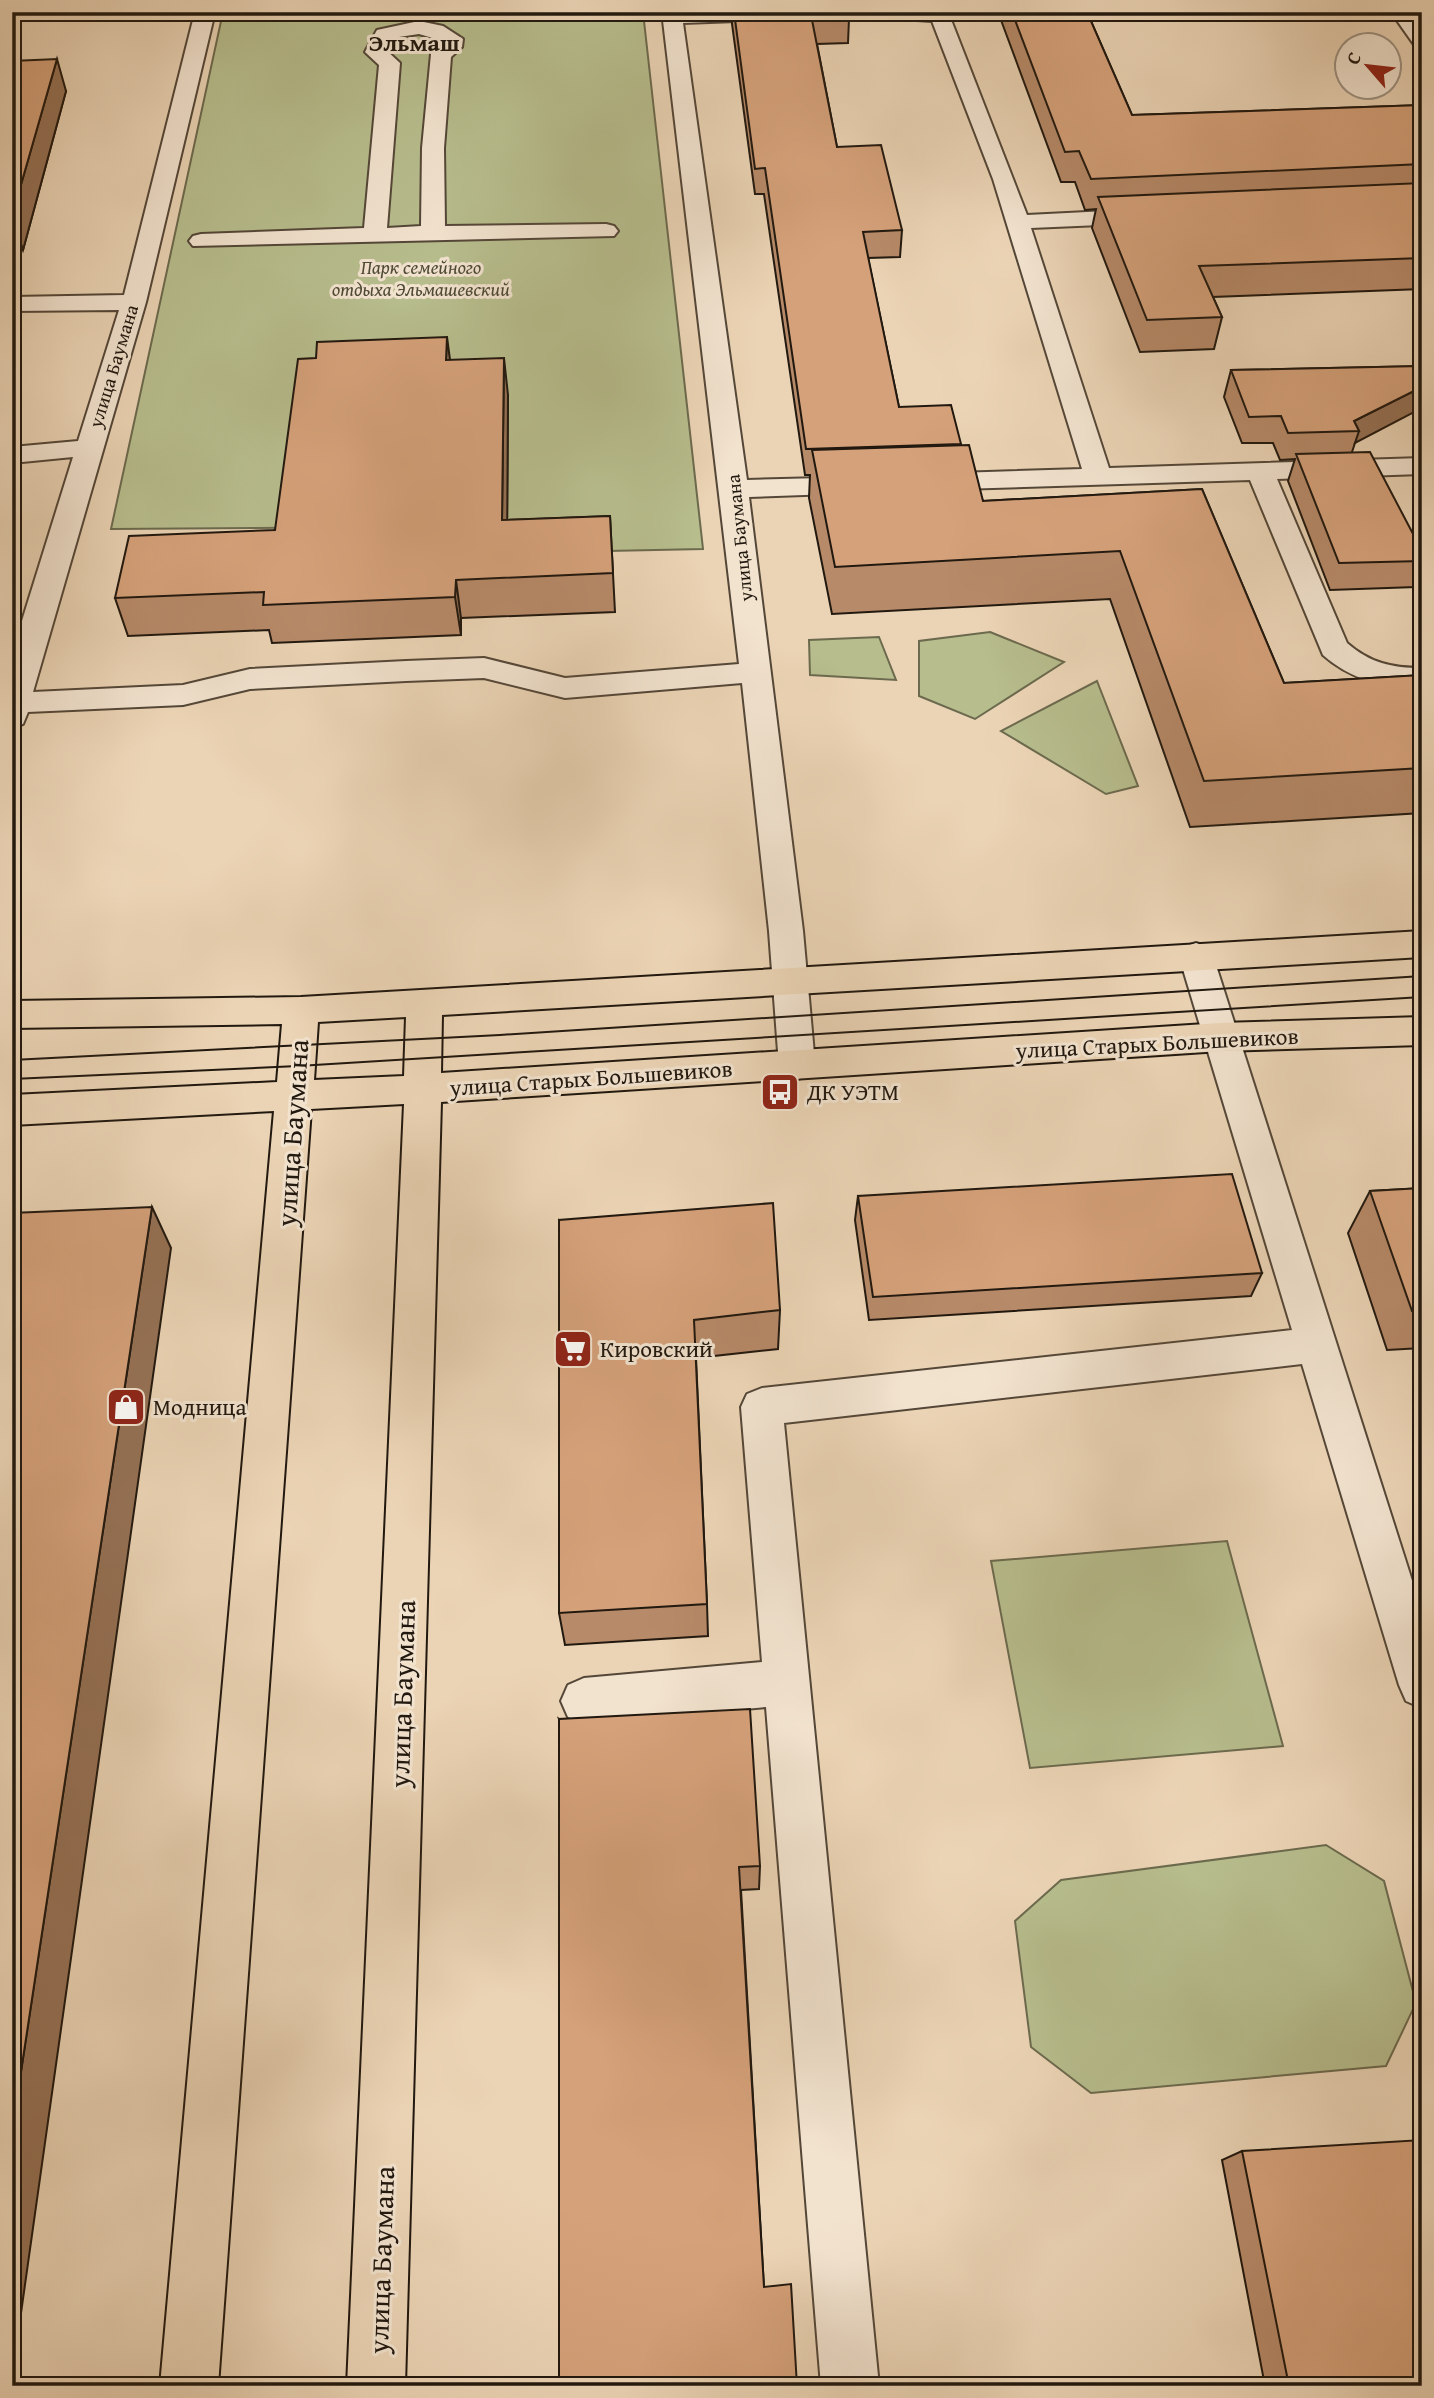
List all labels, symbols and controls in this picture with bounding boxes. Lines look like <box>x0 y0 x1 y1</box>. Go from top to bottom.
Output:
district label: Эльмаш <box>369 25 460 60</box>
north arrow <box>1332 32 1402 102</box>
text: С <box>1338 46 1368 69</box>
park label: Парк семейного отдыха Эльмашевский <box>332 253 510 303</box>
street label: улица Баумана <box>81 301 145 432</box>
street label: улица Баумана <box>718 473 760 604</box>
street label: улица Старых Большевиков <box>1014 1019 1299 1066</box>
street label: улица Баумана <box>264 1037 319 1229</box>
street label: улица Старых Большевиков <box>447 1051 733 1104</box>
bus stop icon: ДК УЭТМ <box>759 1071 801 1113</box>
place label: ДК УЭТМ <box>806 1075 899 1108</box>
supermarket icon: Кировский <box>552 1328 594 1370</box>
place label: Кировский <box>600 1332 713 1365</box>
shop icon: Модница <box>105 1386 147 1428</box>
place label: Модница <box>153 1390 246 1423</box>
street label: улица Баумана <box>378 1599 425 1790</box>
street label: улица Баумана <box>357 2165 404 2356</box>

